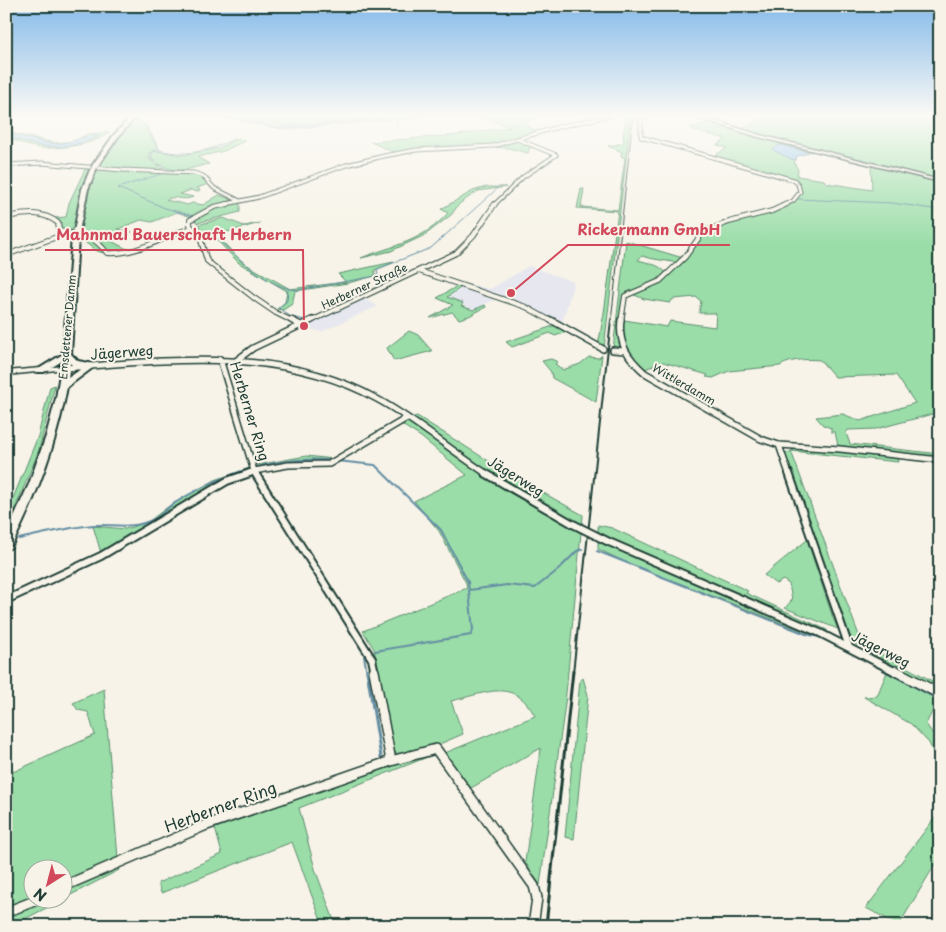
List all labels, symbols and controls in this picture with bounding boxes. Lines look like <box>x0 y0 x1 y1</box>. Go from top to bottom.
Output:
callout: Rickermann GmbH <box>568 215 730 245</box>
text: Rickermann GmbH <box>578 217 720 240</box>
callout: Mahnmal Bauerschaft Herbern <box>45 220 303 250</box>
text: Mahnmal Bauerschaft Herbern <box>56 222 292 245</box>
street label: Herberner Straße <box>318 259 410 313</box>
street label: Emsdettener Damm <box>54 274 80 380</box>
street label: Jägerweg <box>90 339 154 365</box>
street label: Herberner Ring <box>225 359 275 463</box>
street label: Wittlerdamm <box>649 359 719 409</box>
street label: Jägerweg <box>484 450 548 502</box>
street label: Jägerweg <box>848 625 914 673</box>
street label: Herberner Ring <box>161 775 279 837</box>
north arrow <box>22 860 72 910</box>
text: N <box>29 883 51 907</box>

